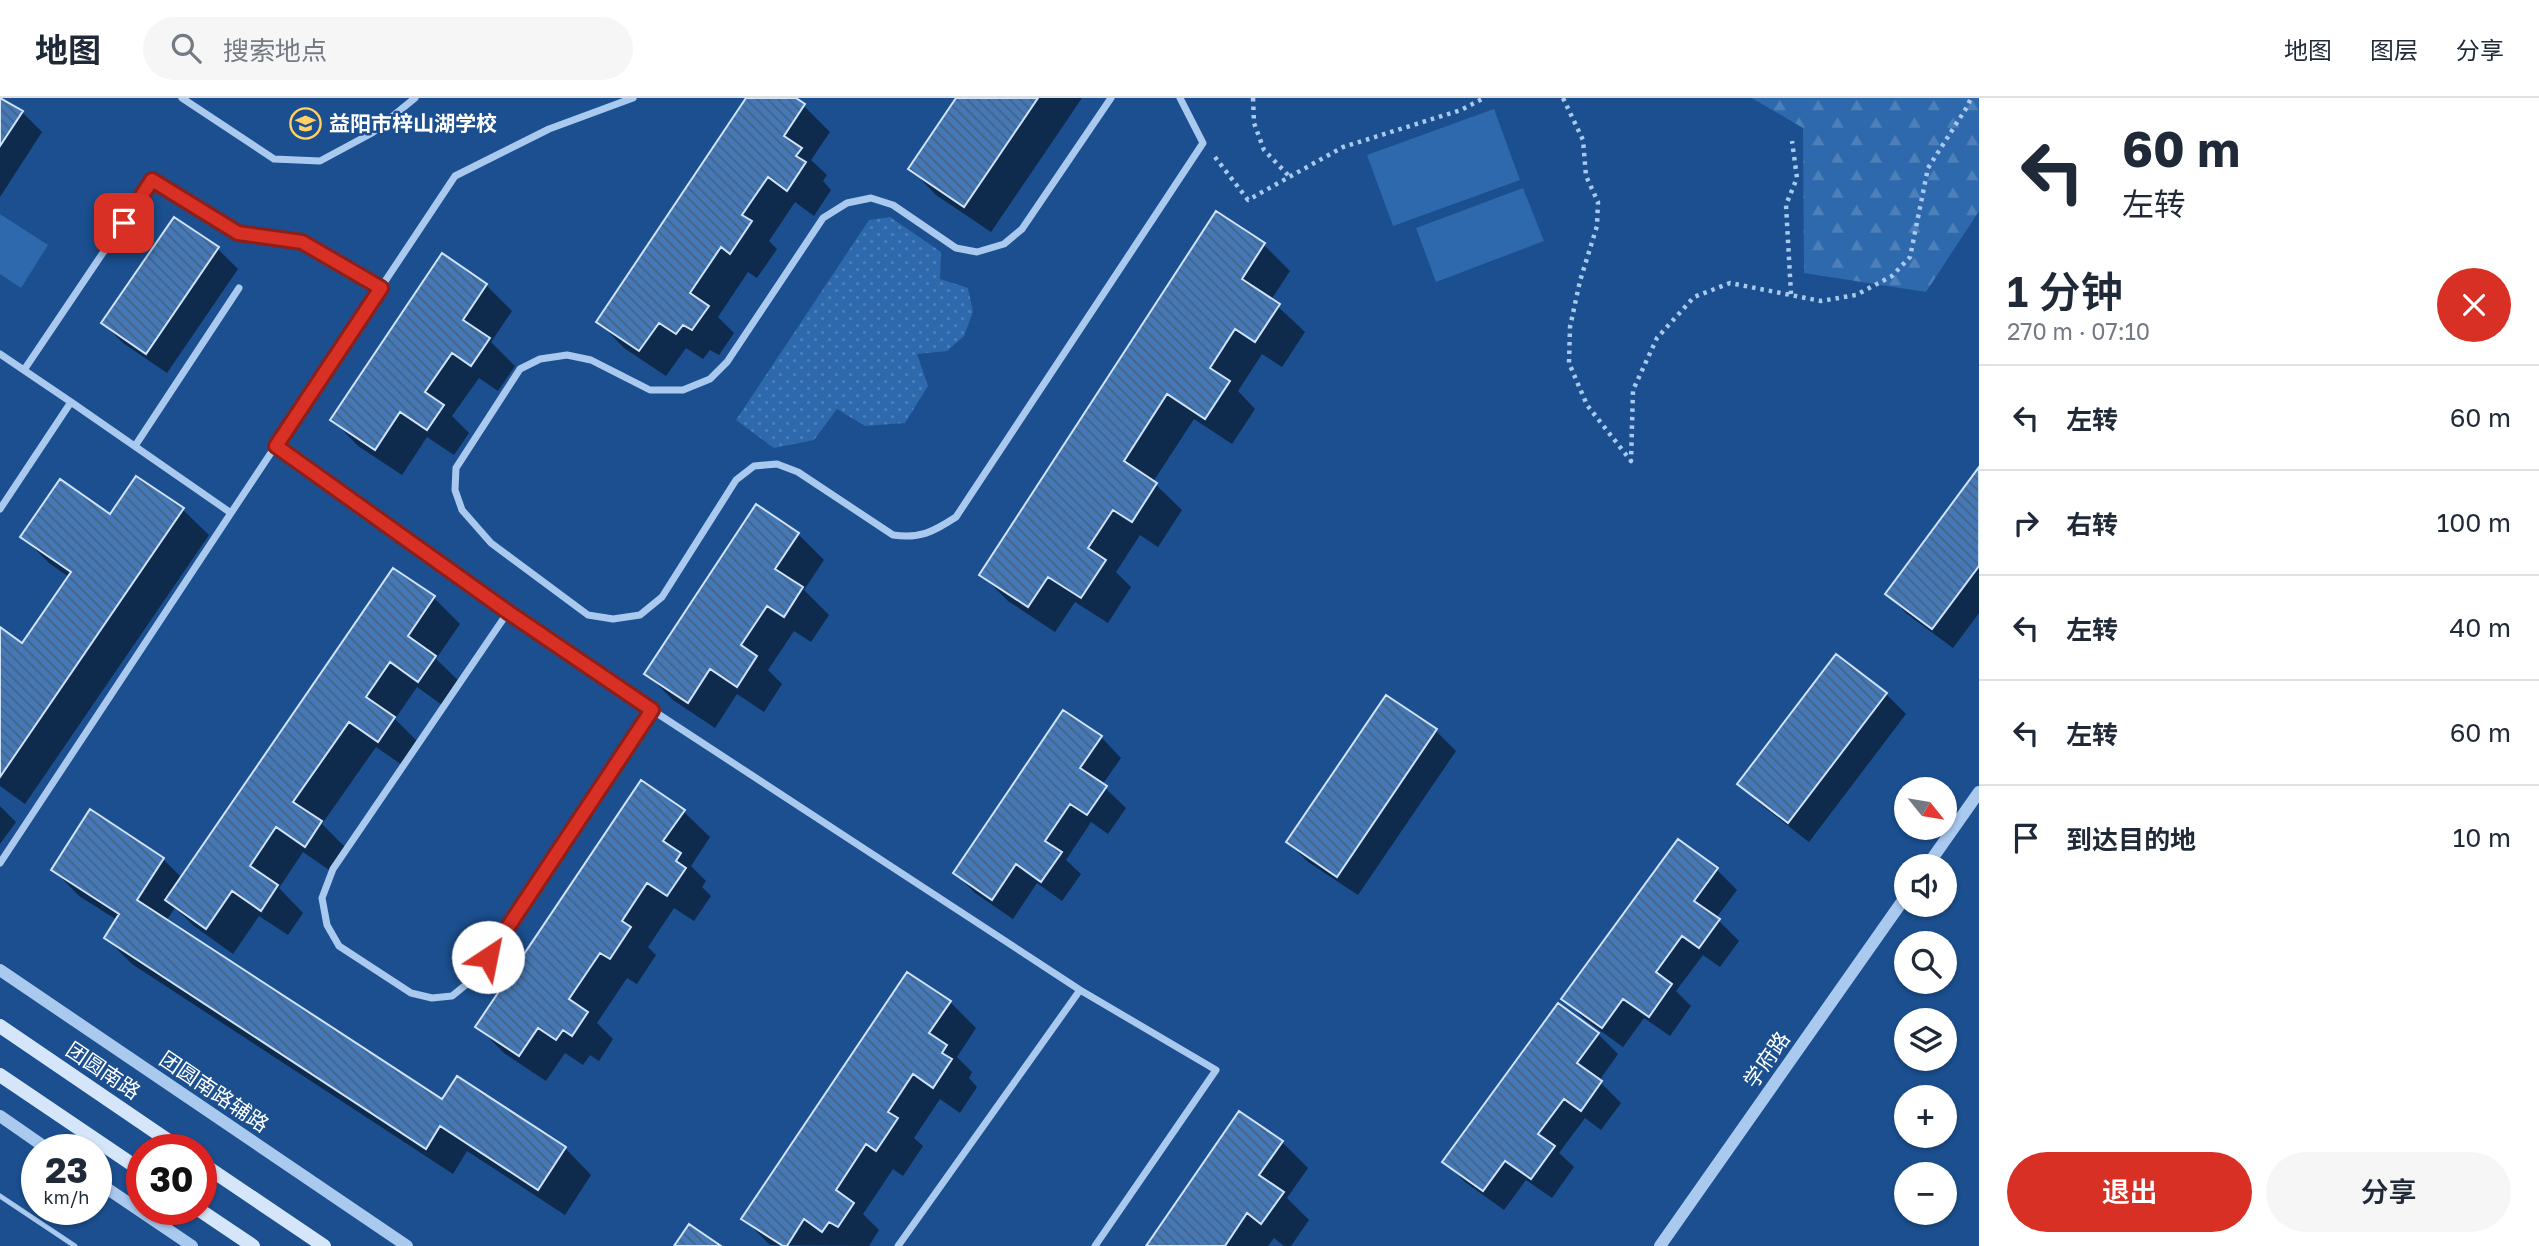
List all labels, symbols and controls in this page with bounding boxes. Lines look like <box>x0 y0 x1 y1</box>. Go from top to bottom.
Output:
search box <box>143 17 633 80</box>
icon: search <box>167 29 205 67</box>
text: 地图 <box>35 30 101 69</box>
text: 搜索地点 <box>223 35 327 66</box>
text: 地图 <box>2284 35 2332 64</box>
text: 图层 <box>2370 35 2418 64</box>
text: 分享 <box>2456 35 2504 64</box>
school or university icon: 益阳市梓山湖学校 <box>289 107 323 141</box>
place label: 益阳市梓山湖学校 <box>329 110 497 136</box>
text: 60 m <box>2122 119 2240 178</box>
icon: left <box>2007 126 2098 217</box>
text: 左转 <box>2122 185 2186 223</box>
pin <box>94 193 154 253</box>
icon: arrive <box>105 204 143 242</box>
text: 1 分钟 <box>2007 266 2123 316</box>
button: close <box>2437 268 2511 342</box>
text: 270 m · 07:10 <box>2007 317 2150 345</box>
icon: left <box>2007 399 2045 437</box>
text: 60 m <box>2450 402 2511 433</box>
text: 左转 <box>2066 404 2118 435</box>
icon: right <box>2007 504 2045 542</box>
text: 100 m <box>2437 507 2511 538</box>
text: 右转 <box>2066 509 2118 540</box>
icon: left <box>2007 609 2045 647</box>
text: 40 m <box>2450 612 2511 643</box>
text: 左转 <box>2066 614 2118 645</box>
icon: left <box>2007 714 2045 752</box>
text: 60 m <box>2450 717 2511 748</box>
text: 左转 <box>2066 719 2118 750</box>
north arrow <box>1894 777 1956 840</box>
map controls <box>1894 777 1957 1225</box>
icon: arrive <box>2007 819 2045 857</box>
text: 10 m <box>2453 822 2511 853</box>
text: 到达目的地 <box>2066 824 2196 855</box>
button: sound <box>1894 854 1957 917</box>
position arrow <box>451 920 525 994</box>
button: search <box>1894 931 1957 994</box>
button: layers <box>1894 1008 1957 1071</box>
street label: 学府路 <box>1737 1026 1795 1093</box>
street label: 团圆南路 <box>61 1036 146 1104</box>
street label: 团圆南路辅路 <box>155 1045 274 1137</box>
button: + <box>1894 1085 1957 1148</box>
speed limit sign: 30 <box>126 1134 217 1225</box>
text: 23 <box>45 1149 88 1191</box>
button: 退出 <box>2007 1152 2252 1232</box>
button: 分享 <box>2266 1152 2511 1232</box>
button: − <box>1894 1162 1957 1225</box>
text: km/h <box>44 1186 89 1208</box>

